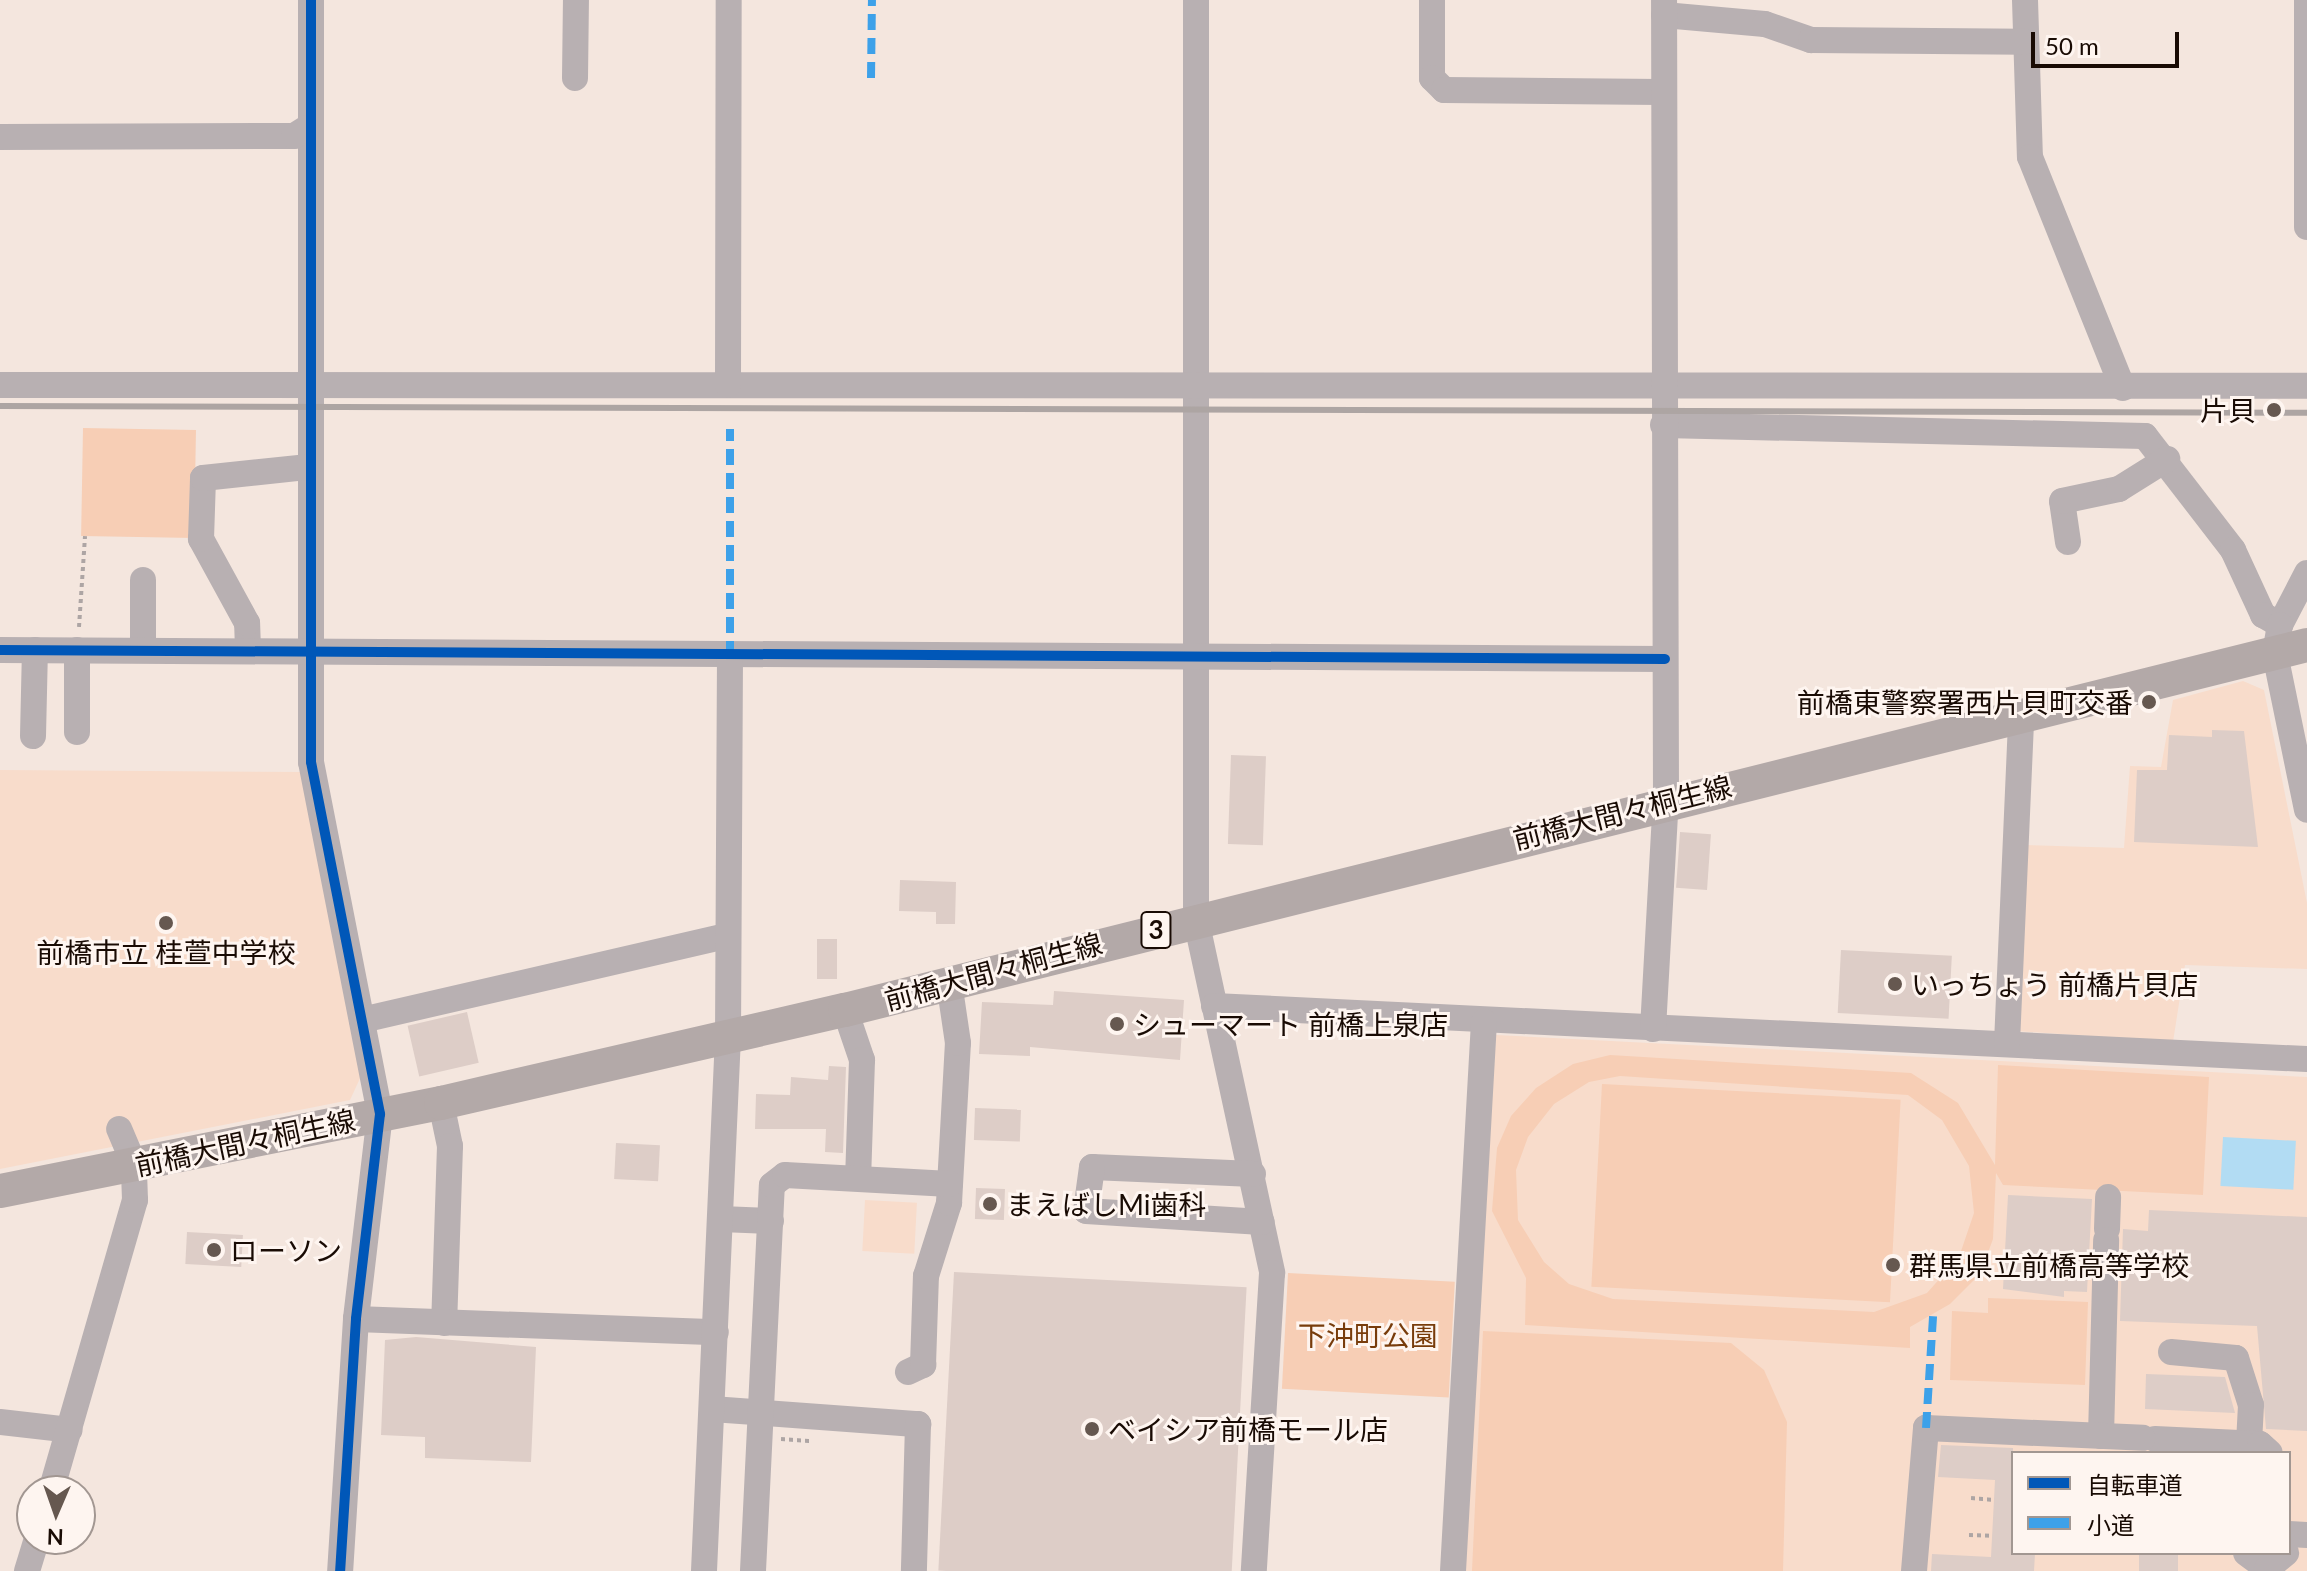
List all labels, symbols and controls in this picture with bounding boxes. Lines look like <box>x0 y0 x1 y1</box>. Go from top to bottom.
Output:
scale bar <box>2035 16 2183 66</box>
text: 50 m <box>2045 31 2099 60</box>
place label: 片貝 <box>2200 393 2256 427</box>
marker: 片貝 <box>2263 399 2285 421</box>
place label: 前橋東警察署西片貝町交番 <box>1797 685 2133 719</box>
marker: 前橋東警察署西片貝町交番 <box>2140 693 2158 711</box>
street label: 前橋大間々桐生線 <box>1509 769 1735 855</box>
road number: 3 <box>1140 908 1172 952</box>
marker: 前橋市立 桂萱中学校 <box>157 914 175 932</box>
street label: 前橋大間々桐生線 <box>880 926 1106 1016</box>
place label: 前橋市立 桂萱中学校 <box>36 935 296 969</box>
place label: いっちょう 前橋片貝店 <box>1911 967 2198 1001</box>
marker: いっちょう 前橋片貝店 <box>1886 975 1904 993</box>
place label: シューマート 前橋上泉店 <box>1133 1007 1448 1041</box>
marker: シューマート 前橋上泉店 <box>1108 1015 1126 1033</box>
street label: 前橋大間々桐生線 <box>132 1102 358 1182</box>
place label: まえばしMi歯科 <box>1006 1187 1207 1221</box>
marker: まえばしMi歯科 <box>981 1195 999 1213</box>
place label: ローソン <box>230 1233 342 1267</box>
marker: ローソン <box>205 1241 223 1259</box>
place label: 群馬県立前橋高等学校 <box>1909 1248 2189 1282</box>
marker: 群馬県立前橋高等学校 <box>1884 1256 1902 1274</box>
park label: 下沖町公園 <box>1298 1318 1438 1352</box>
place label: ベイシア前橋モール店 <box>1108 1412 1388 1446</box>
marker: ベイシア前橋モール店 <box>1083 1420 1101 1438</box>
legend <box>2011 1451 2291 1555</box>
text: 自転車道 <box>2087 1470 2183 1499</box>
north arrow <box>16 1475 96 1555</box>
text: 小道 <box>2087 1510 2135 1539</box>
text: N <box>46 1524 64 1551</box>

